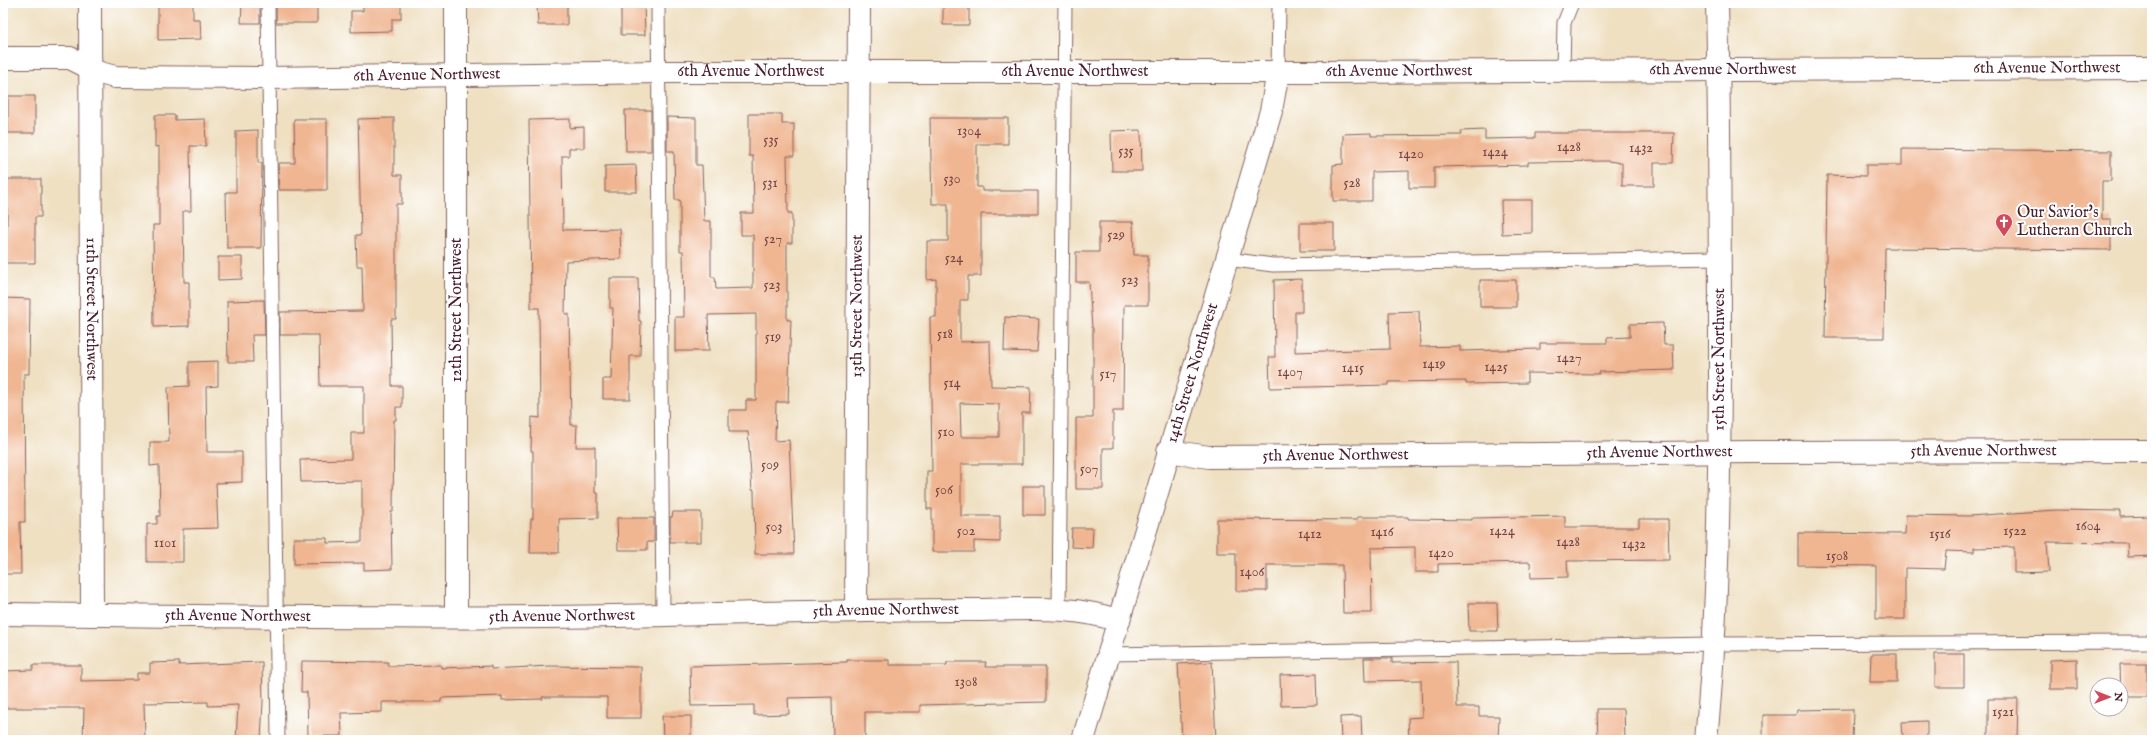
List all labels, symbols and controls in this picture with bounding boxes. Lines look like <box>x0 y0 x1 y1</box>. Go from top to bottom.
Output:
street label: 6th Avenue Northwest <box>1973 58 2121 79</box>
street label: 6th Avenue Northwest <box>1649 60 1797 80</box>
street label: 6th Avenue Northwest <box>1325 61 1473 82</box>
street label: 6th Avenue Northwest <box>677 62 825 82</box>
street label: 6th Avenue Northwest <box>1001 62 1149 82</box>
street label: 6th Avenue Northwest <box>353 64 501 87</box>
house number: 1304 <box>957 122 981 140</box>
house number: 535 <box>763 131 779 149</box>
house number: 1428 <box>1557 138 1581 156</box>
house number: 1432 <box>1629 139 1653 157</box>
house number: 535 <box>1118 142 1134 160</box>
house number: 1424 <box>1482 143 1508 161</box>
house number: 1420 <box>1398 145 1424 163</box>
house number: 530 <box>943 170 961 188</box>
house number: 531 <box>762 174 778 192</box>
house number: 528 <box>1343 174 1361 192</box>
place label: Our Savior's Lutheran Church <box>2017 203 2133 241</box>
church icon: Our Savior's Lutheran Church <box>1994 212 2014 237</box>
house number: 529 <box>1107 226 1125 244</box>
house number: 527 <box>764 230 782 248</box>
street label: 13th Street Northwest <box>847 234 868 378</box>
street label: 11th Street Northwest <box>81 237 101 381</box>
street label: 12th Street Northwest <box>447 237 467 382</box>
house number: 524 <box>945 249 963 267</box>
house number: 523 <box>1122 271 1138 289</box>
house number: 523 <box>764 276 780 294</box>
street label: 15th Street Northwest <box>1710 287 1730 431</box>
street label: 14th Street Northwest <box>1162 300 1223 445</box>
house number: 518 <box>937 325 953 343</box>
house number: 519 <box>765 328 781 346</box>
house number: 1427 <box>1556 349 1582 367</box>
house number: 1419 <box>1422 355 1446 373</box>
house number: 1425 <box>1484 358 1508 376</box>
house number: 1415 <box>1342 359 1364 377</box>
house number: 1407 <box>1277 363 1303 381</box>
house number: 517 <box>1100 365 1116 383</box>
house number: 514 <box>943 374 961 392</box>
house number: 510 <box>937 423 955 441</box>
street label: 5th Avenue Northwest <box>1910 441 2057 462</box>
street label: 5th Avenue Northwest <box>1586 442 1733 464</box>
street label: 5th Avenue Northwest <box>1262 445 1409 467</box>
house number: 509 <box>761 456 779 474</box>
house number: 507 <box>1080 460 1098 478</box>
house number: 506 <box>935 481 954 499</box>
house number: 1604 <box>2076 517 2101 535</box>
house number: 503 <box>765 518 783 536</box>
house number: 502 <box>957 522 976 540</box>
house number: 1424 <box>1489 522 1515 540</box>
house number: 1522 <box>2003 522 2027 540</box>
house number: 1416 <box>1370 523 1395 541</box>
house number: 1412 <box>1298 525 1322 543</box>
house number: 1516 <box>1929 525 1952 543</box>
house number: 1428 <box>1556 533 1580 551</box>
house number: 1101 <box>154 534 176 552</box>
house number: 1432 <box>1622 535 1646 553</box>
house number: 1420 <box>1428 544 1454 562</box>
house number: 1508 <box>1826 547 1848 565</box>
house number: 1406 <box>1240 563 1266 581</box>
street label: 5th Avenue Northwest <box>813 600 960 622</box>
street label: 5th Avenue Northwest <box>165 606 312 627</box>
street label: 5th Avenue Northwest <box>489 606 636 627</box>
house number: 1308 <box>955 673 977 691</box>
north arrow <box>2089 677 2129 717</box>
text: N <box>2111 691 2125 702</box>
house number: 1521 <box>1992 703 2014 721</box>

